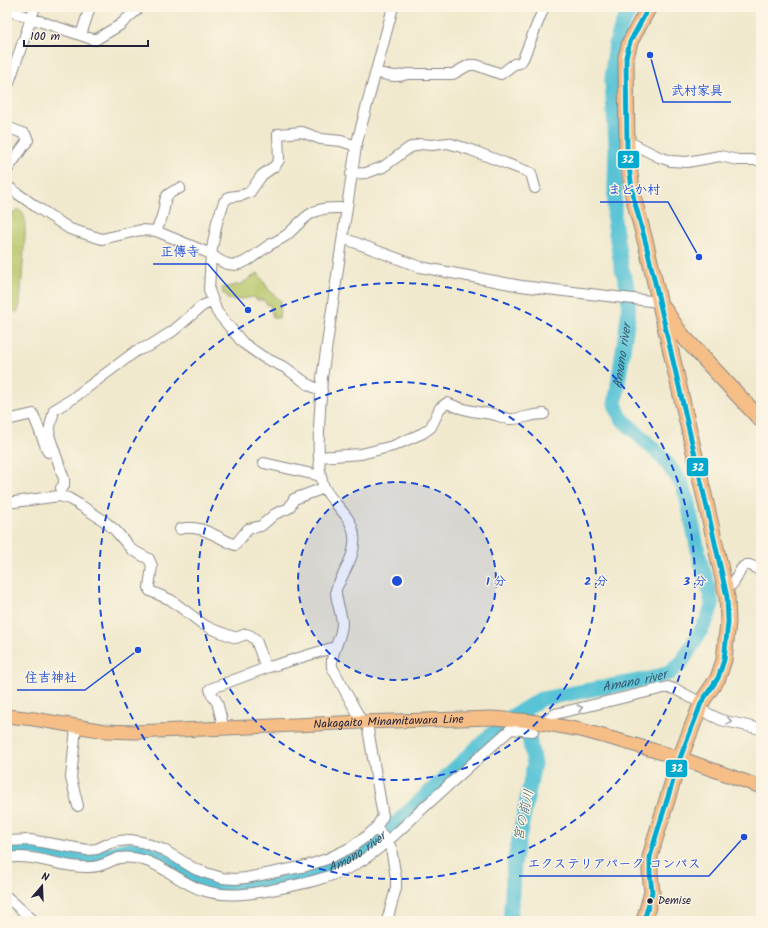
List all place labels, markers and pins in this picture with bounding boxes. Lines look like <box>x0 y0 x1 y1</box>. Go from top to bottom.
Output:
callout: 武村家具 <box>663 77 731 102</box>
callout: まどか村 <box>600 177 668 202</box>
callout: 正傳寺 <box>153 239 208 264</box>
centre of rings <box>390 574 404 588</box>
callout: 住吉神社 <box>17 665 85 690</box>
callout: エクステリアパーク コンパス <box>519 851 709 876</box>
place label: Demise <box>658 892 691 910</box>
marker: Demise <box>645 896 655 906</box>

